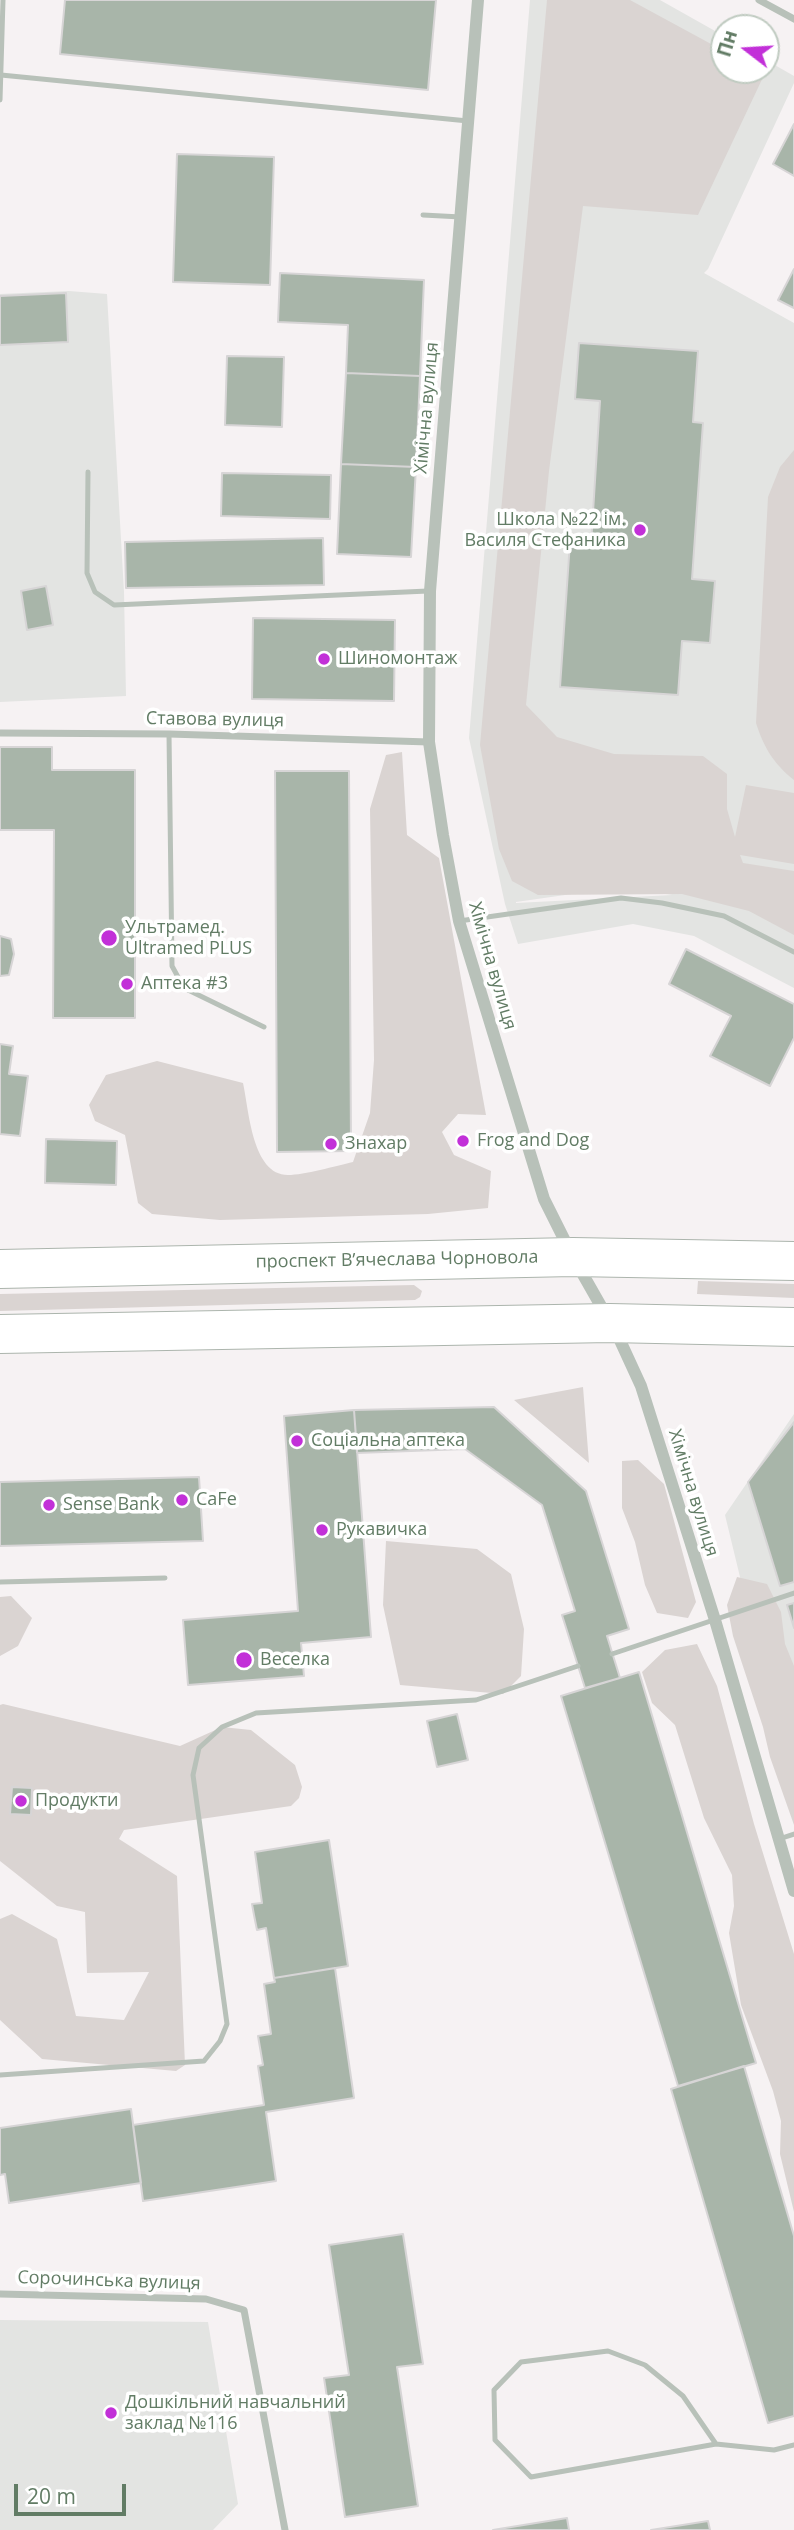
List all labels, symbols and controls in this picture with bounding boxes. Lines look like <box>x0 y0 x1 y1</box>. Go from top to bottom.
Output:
north arrow <box>710 14 780 84</box>
text: Пн <box>710 27 743 60</box>
street label: Хімічна вулиця <box>410 341 444 475</box>
place label: Школа №22 ім. Василя Стефаника <box>464 509 626 552</box>
marker: Школа №22 ім. Василя Стефаника <box>632 522 648 538</box>
place label: Шиномонтаж <box>338 648 457 670</box>
marker: Шиномонтаж <box>316 651 332 667</box>
street label: Ставова вулиця <box>146 708 284 732</box>
street label: Хімічна вулиця <box>463 900 521 1032</box>
place label: Ультрамед. Ultramed PLUS <box>125 917 252 960</box>
marker: Ультрамед. Ultramed PLUS <box>99 928 119 948</box>
place label: Аптека #3 <box>141 973 228 995</box>
marker: Аптека #3 <box>119 976 135 992</box>
place label: Frog and Dog <box>477 1130 589 1152</box>
place label: Знахар <box>345 1133 407 1155</box>
marker: Frog and Dog <box>455 1133 471 1149</box>
marker: Знахар <box>323 1136 339 1152</box>
street label: проспект Вʼячеслава Чорновола <box>255 1247 539 1273</box>
street label: Хімічна вулиця <box>663 1427 723 1559</box>
place label: Соціальна аптека <box>311 1430 465 1452</box>
marker: Соціальна аптека <box>289 1433 305 1449</box>
place label: CaFe <box>196 1489 237 1511</box>
marker: CaFe <box>174 1492 190 1508</box>
place label: Sense Bank <box>63 1494 160 1516</box>
marker: Sense Bank <box>41 1497 57 1513</box>
place label: Рукавичка <box>336 1519 427 1541</box>
marker: Рукавичка <box>314 1522 330 1538</box>
place label: Веселка <box>260 1649 330 1671</box>
marker: Веселка <box>234 1650 254 1670</box>
place label: Продукти <box>35 1790 119 1812</box>
marker: Продукти <box>13 1793 29 1809</box>
street label: Сорочинська вулиця <box>17 2267 201 2295</box>
place label: Дошкільний навчальний заклад №116 <box>125 2392 346 2434</box>
marker: Дошкільний навчальний заклад №116 <box>103 2405 119 2421</box>
scale bar <box>18 2470 130 2514</box>
text: 20 m <box>27 2482 76 2510</box>

